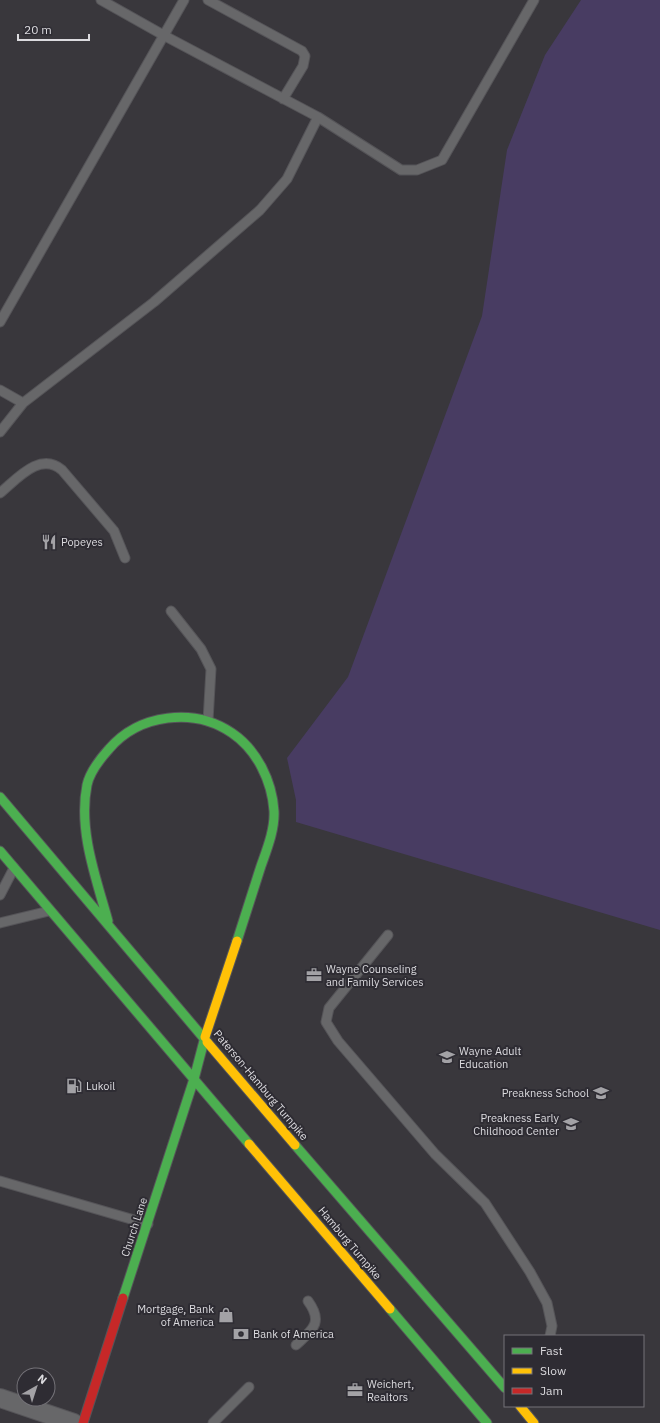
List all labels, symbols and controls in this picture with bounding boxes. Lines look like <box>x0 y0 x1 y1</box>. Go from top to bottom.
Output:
scale bar <box>18 16 89 42</box>
text: 20 m <box>24 22 52 37</box>
restaurant icon: Popeyes <box>40 533 58 551</box>
place label: Popeyes <box>61 535 103 549</box>
place label: Wayne Counseling and Family Services <box>326 962 424 989</box>
office icon: Wayne Counseling and Family Services <box>305 966 323 984</box>
street label: Paterson-Hamburg Turnpike <box>211 1027 311 1143</box>
place label: Wayne Adult Education <box>459 1044 521 1071</box>
school or university icon: Wayne Adult Education <box>438 1048 456 1066</box>
fuel station icon: Lukoil <box>65 1077 83 1095</box>
place label: Lukoil <box>86 1079 115 1093</box>
school or university icon: Preakness School <box>592 1084 610 1102</box>
place label: Preakness School <box>502 1086 589 1100</box>
place label: Preakness Early Childhood Center <box>473 1111 560 1138</box>
school or university icon: Preakness Early Childhood Center <box>562 1115 580 1133</box>
street label: Church Lane <box>118 1196 150 1258</box>
street label: Hamburg Turnpike <box>315 1204 385 1282</box>
place label: Mortgage, Bank of America <box>137 1302 214 1329</box>
shop icon: Mortgage, Bank of America <box>217 1306 235 1324</box>
bank icon: Bank of America <box>232 1325 250 1343</box>
place label: Bank of America <box>253 1327 334 1341</box>
legend <box>504 1335 644 1407</box>
text: Fast <box>540 1343 563 1358</box>
text: Slow <box>540 1363 566 1378</box>
north arrow <box>16 1367 56 1407</box>
text: N <box>35 1371 50 1387</box>
place label: Weichert, Realtors <box>367 1377 414 1404</box>
office icon: Weichert, Realtors <box>346 1381 364 1399</box>
text: Jam <box>540 1383 563 1398</box>

